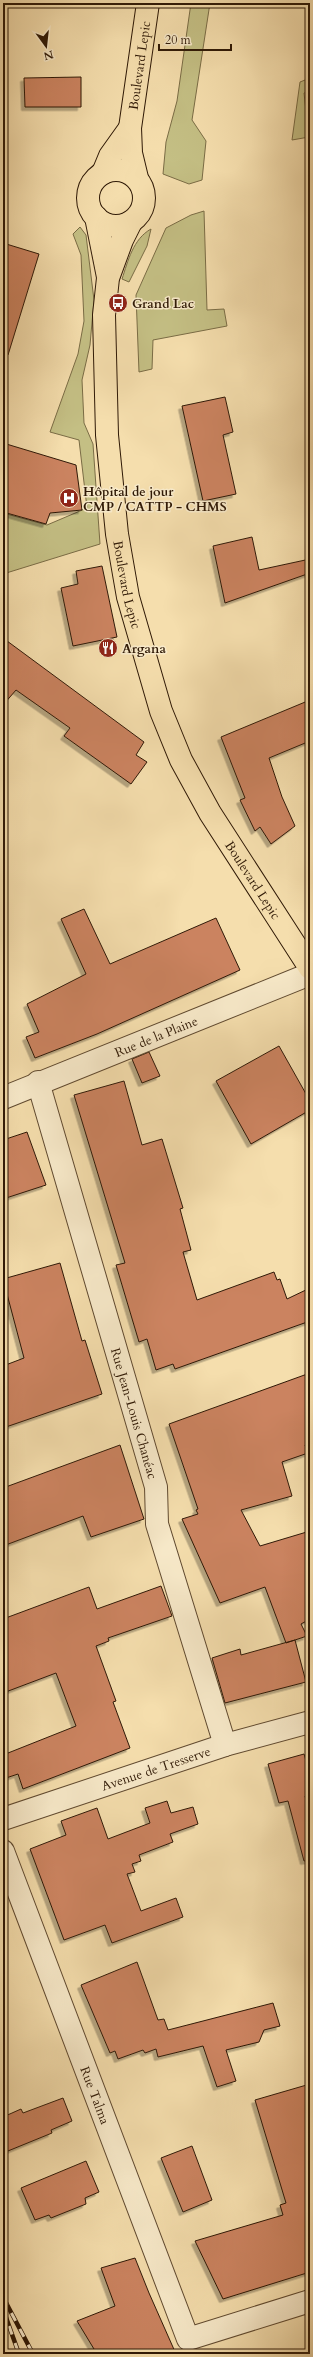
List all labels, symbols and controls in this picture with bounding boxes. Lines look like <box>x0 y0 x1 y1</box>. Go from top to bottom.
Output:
street label: Boulevard Lepic <box>125 20 155 111</box>
north arrow <box>26 26 66 66</box>
scale bar <box>159 26 231 52</box>
text: 20 m <box>165 32 192 48</box>
text: N <box>41 47 55 64</box>
bus stop icon: Grand Lac <box>107 292 129 314</box>
place label: Grand Lac <box>132 295 194 313</box>
place label: Hôpital de jour CMP / CATTP - CHMS <box>83 483 227 516</box>
hospital icon: Hôpital de jour CMP / CATTP - CHMS <box>58 487 80 509</box>
street label: Boulevard Lepic <box>108 539 145 631</box>
restaurant icon: Argana <box>97 637 119 659</box>
place label: Argana <box>122 640 166 658</box>
street label: Boulevard Lepic <box>220 838 284 923</box>
street label: Rue de la Plaine <box>112 1012 201 1062</box>
street label: Rue Jean-Louis Chanéac <box>106 1346 161 1481</box>
street label: Avenue de Tresserve <box>99 1742 213 1796</box>
street label: Rue Talma <box>75 2064 114 2127</box>

